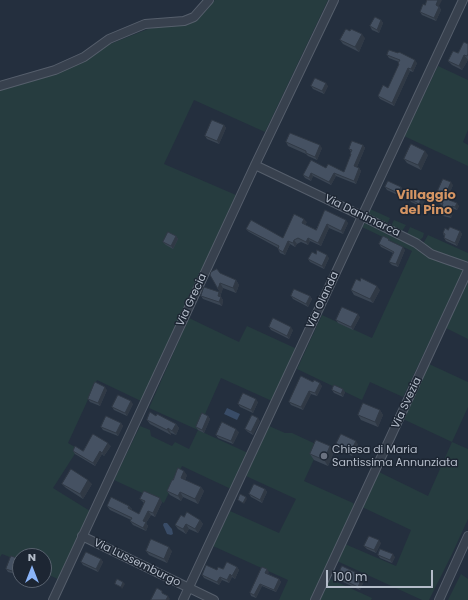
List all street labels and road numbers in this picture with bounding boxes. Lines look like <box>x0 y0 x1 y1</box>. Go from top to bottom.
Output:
street label: Via Danimarca <box>322 192 402 240</box>
street label: Via Olanda <box>304 269 342 331</box>
street label: Via Grecia <box>174 271 210 329</box>
street label: Via Svezia <box>389 375 425 431</box>
street label: Via Lussemburgo <box>91 536 183 590</box>

